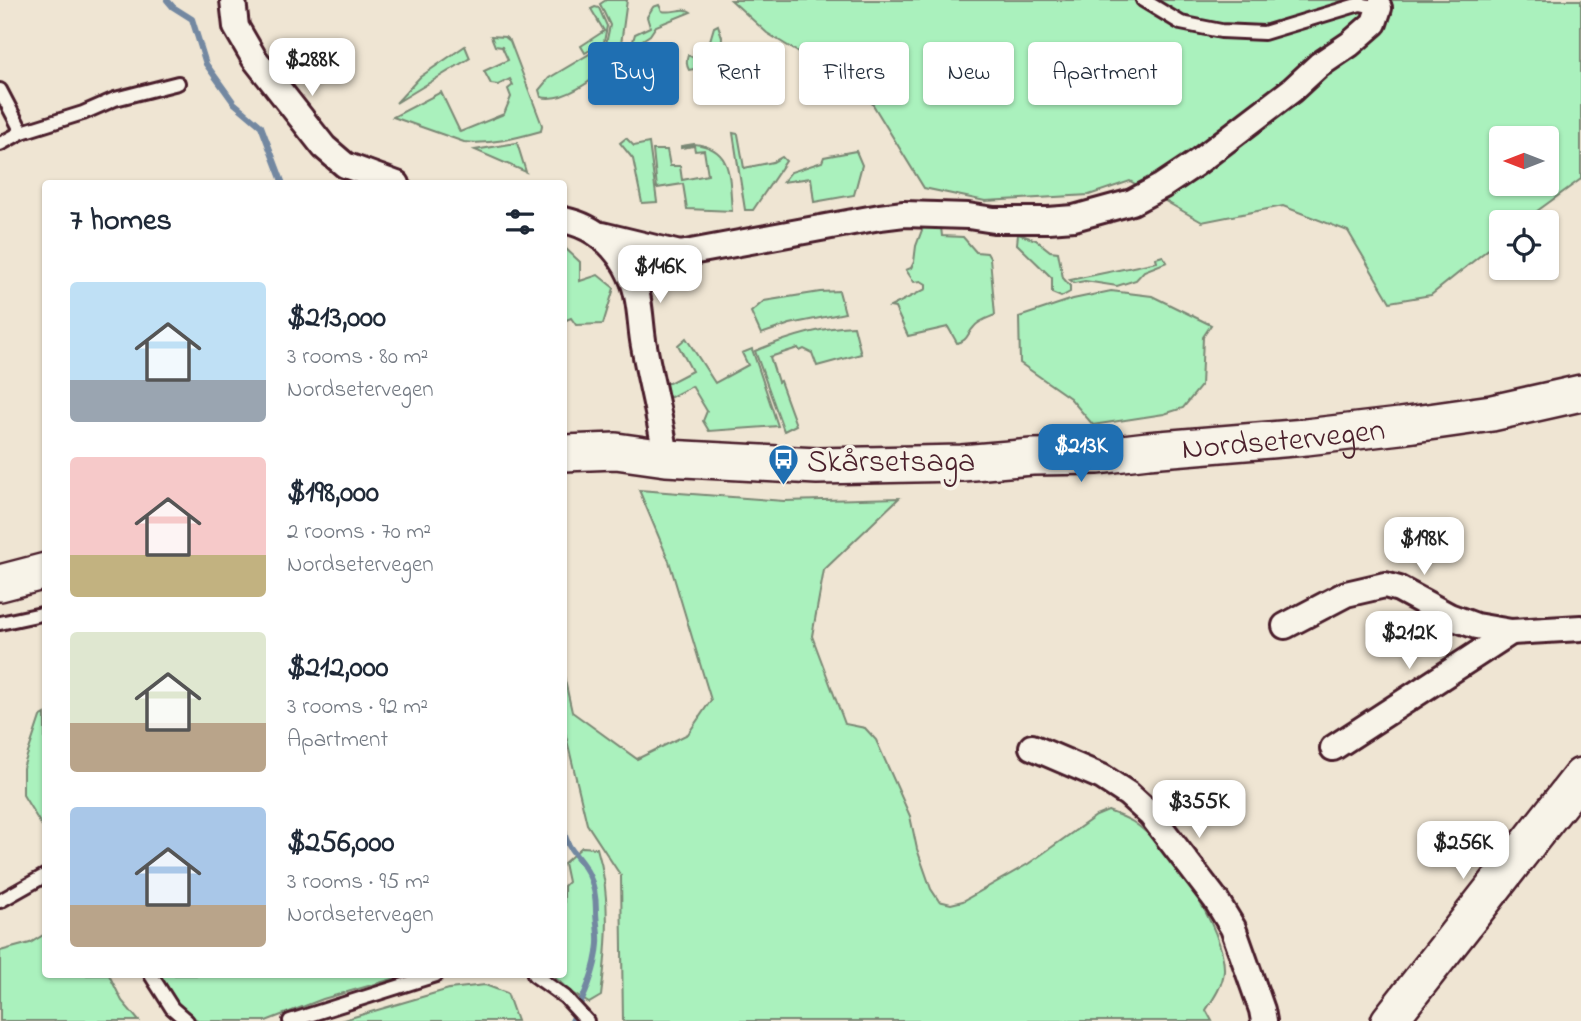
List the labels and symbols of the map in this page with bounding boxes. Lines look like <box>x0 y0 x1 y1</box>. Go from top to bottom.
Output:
pin: $288K <box>263 38 361 98</box>
north arrow <box>1489 126 1559 196</box>
pin: $146K <box>611 246 709 305</box>
street label: Nordsetervegen <box>1180 408 1388 474</box>
pin: $213K <box>1032 424 1130 484</box>
place label: Skårsetsaga <box>807 440 975 487</box>
bus stop icon: Skårsetsaga <box>767 443 801 487</box>
pin: $198K <box>1375 518 1473 577</box>
pin: $212K <box>1360 612 1458 671</box>
pin: $355K <box>1150 780 1248 840</box>
pin: $256K <box>1414 822 1512 881</box>

